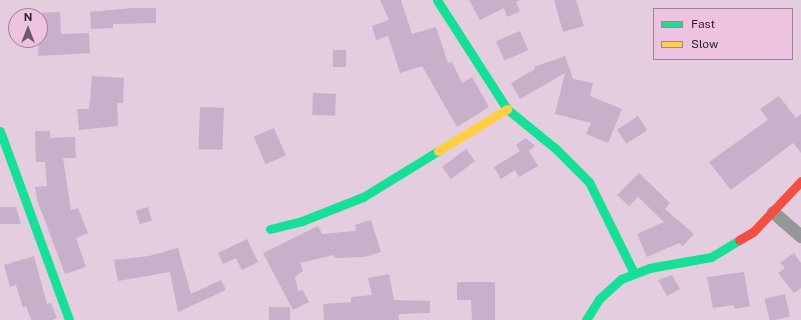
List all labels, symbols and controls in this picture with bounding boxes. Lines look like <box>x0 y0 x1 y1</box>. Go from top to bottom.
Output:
north arrow <box>8 8 48 48</box>
legend <box>653 8 793 60</box>
text: N <box>24 11 32 23</box>
text: Fast <box>691 17 715 31</box>
text: Slow <box>691 37 718 51</box>

